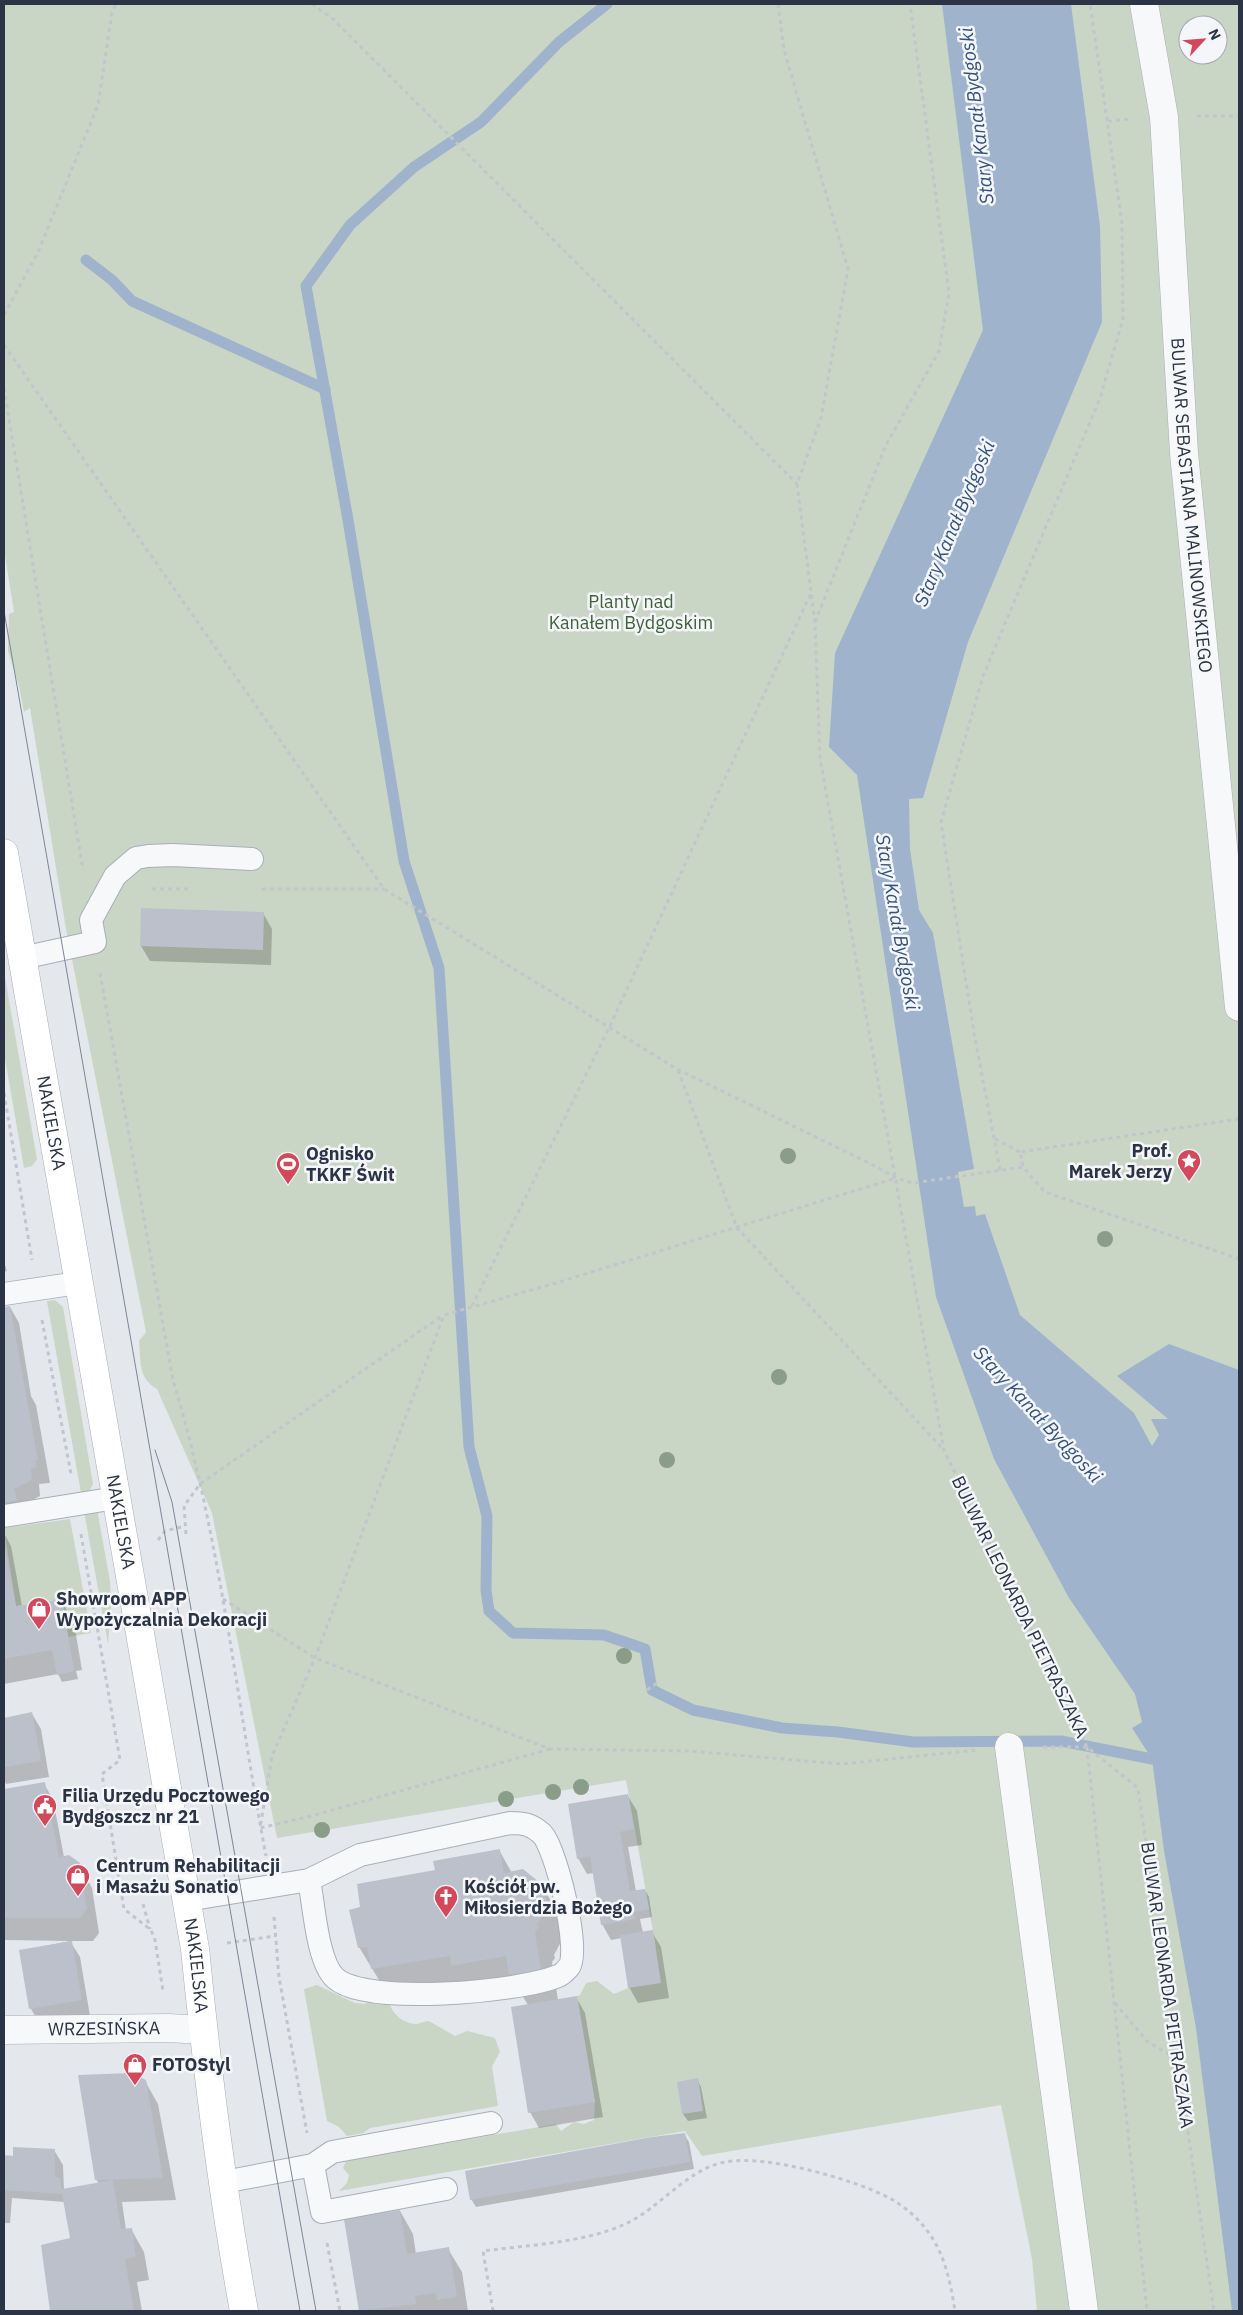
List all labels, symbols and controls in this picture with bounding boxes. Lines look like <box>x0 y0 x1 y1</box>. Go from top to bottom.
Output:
north arrow <box>1178 15 1228 65</box>
water label: Stary Kanał Bydgoski <box>953 25 999 206</box>
text: N <box>1204 26 1225 43</box>
street label: BULWAR SEBASTIANA MALINOWSKIEGO <box>1166 337 1218 674</box>
water label: Stary Kanał Bydgoski <box>908 435 1000 610</box>
park label: Planty nad Kanałem Bydgoskim <box>549 590 713 634</box>
water label: Stary Kanał Bydgoski <box>871 832 925 1013</box>
street label: NAKIELSKA <box>32 1074 71 1172</box>
place label: Prof. Marek Jerzy <box>1069 1139 1172 1183</box>
place label: Ognisko TKKF Świt <box>306 1142 395 1186</box>
place icon: Prof. Marek Jerzy <box>1176 1148 1202 1182</box>
sports icon: Ognisko TKKF Świt <box>275 1151 301 1185</box>
water label: Stary Kanał Bydgoski <box>969 1341 1108 1488</box>
street label: BULWAR LEONARDA PIETRASZAKA <box>947 1472 1094 1742</box>
street label: NAKIELSKA <box>102 1473 141 1571</box>
place label: Showroom APP Wypożyczalnia Dekoracji <box>56 1587 267 1631</box>
shop icon: Showroom APP Wypożyczalnia Dekoracji <box>26 1596 52 1630</box>
place label: Filia Urzędu Pocztowego Bydgoszcz nr 21 <box>62 1784 270 1828</box>
public building icon: Filia Urzędu Pocztowego Bydgoszcz nr 21 <box>32 1793 58 1827</box>
street label: BULWAR LEONARDA PIETRASZAKA <box>1136 1840 1199 2130</box>
place label: Centrum Rehabilitacji i Masażu Sonatio <box>96 1854 280 1898</box>
shop icon: Centrum Rehabilitacji i Masażu Sonatio <box>65 1863 91 1897</box>
place label: Kościół pw. Miłosierdzia Bożego <box>464 1875 632 1919</box>
church icon: Kościół pw. Miłosierdzia Bożego <box>433 1884 459 1918</box>
street label: NAKIELSKA <box>179 1916 214 2015</box>
street label: WRZESIŃSKA <box>48 2016 161 2040</box>
shop icon: FOTOStyl <box>122 2052 148 2086</box>
place label: FOTOStyl <box>152 2053 231 2076</box>

